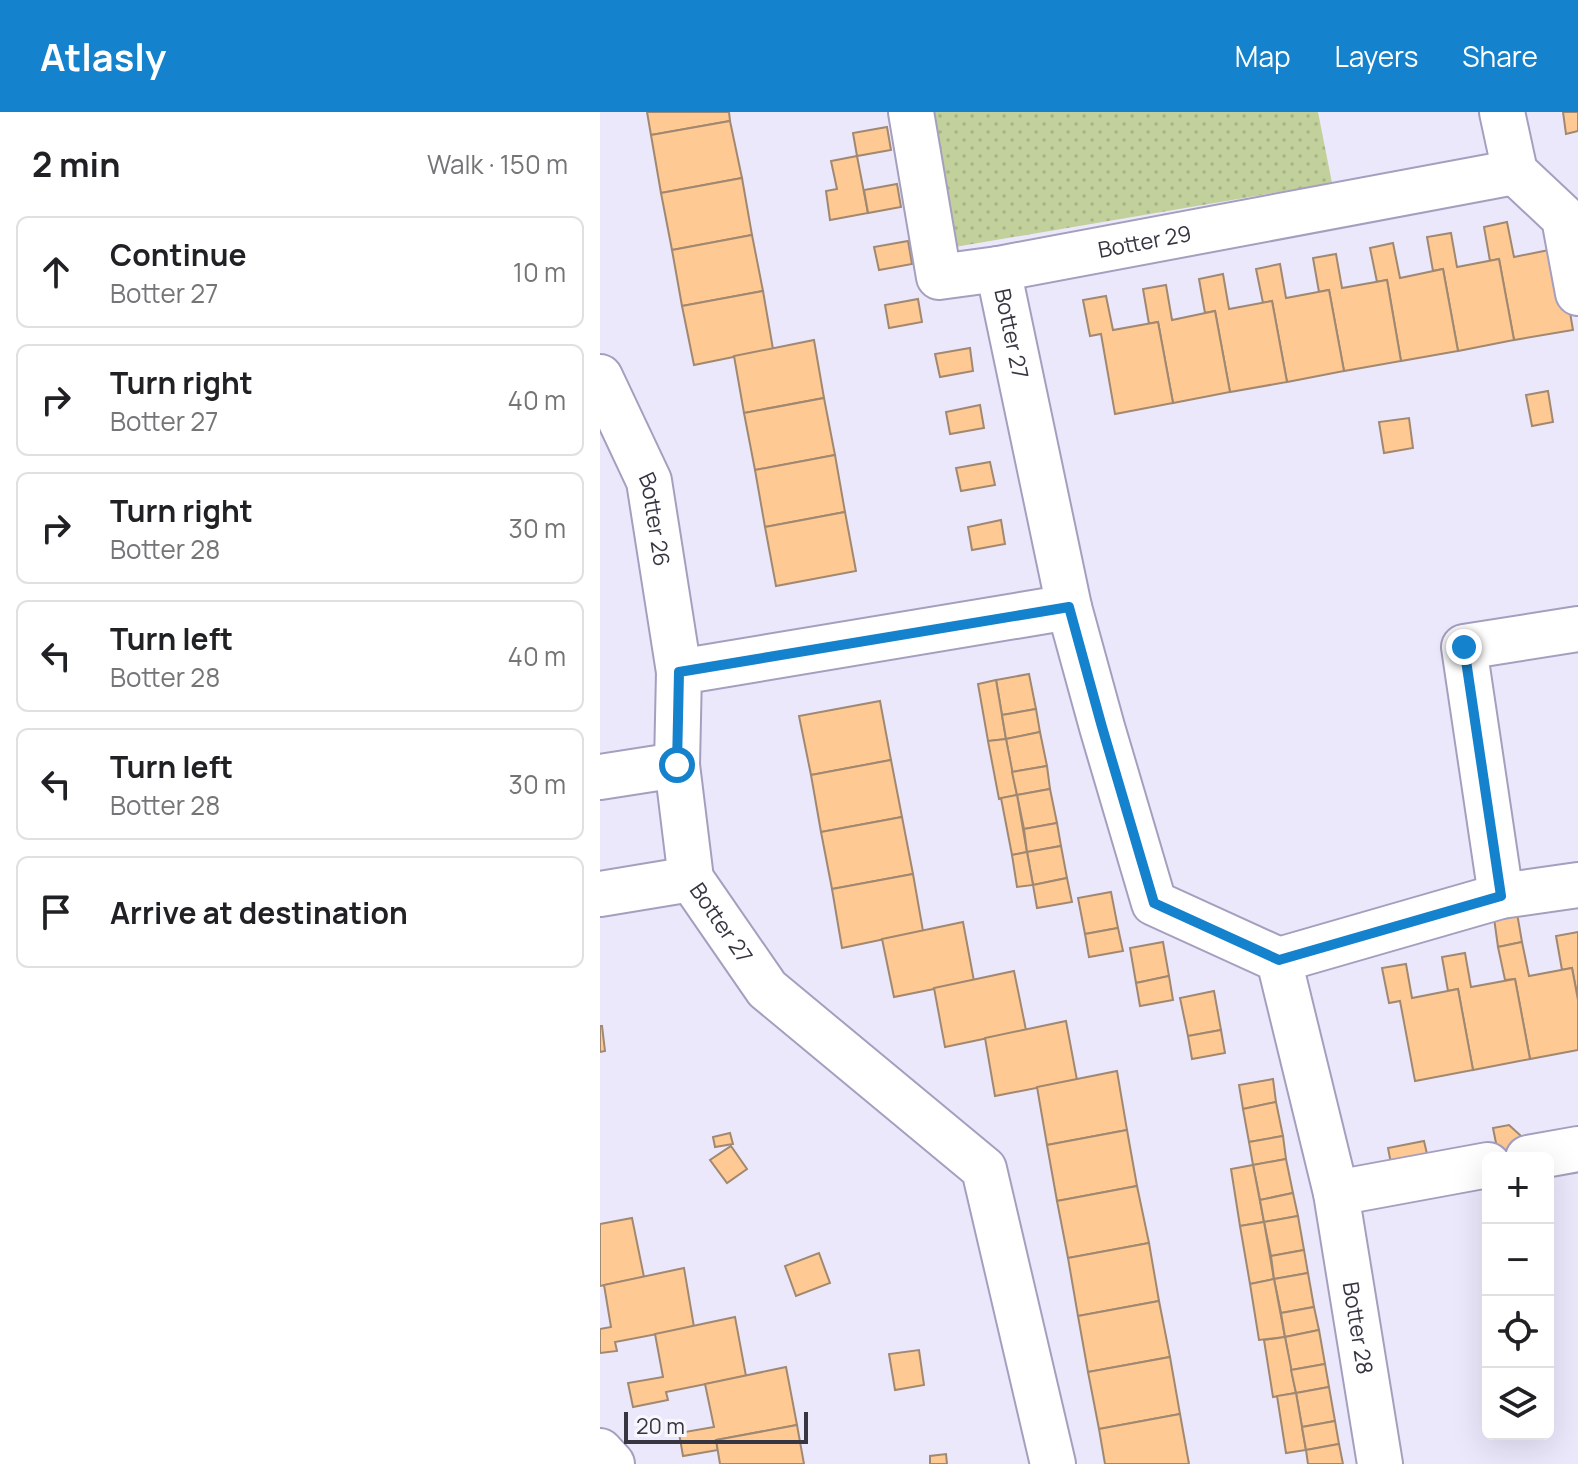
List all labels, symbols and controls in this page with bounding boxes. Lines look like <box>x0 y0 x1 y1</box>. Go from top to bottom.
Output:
text: Atlasly <box>40 30 166 82</box>
text: Map <box>1235 37 1291 75</box>
text: Layers <box>1335 37 1418 75</box>
text: Share <box>1462 37 1538 75</box>
text: 2 min <box>32 141 120 187</box>
text: Walk · 150 m <box>427 146 568 182</box>
street label: Botter 29 <box>1095 218 1194 265</box>
text: Continue <box>110 234 246 275</box>
icon: ahead <box>34 250 78 294</box>
text: 10 m <box>513 254 566 290</box>
text: Botter 27 <box>110 275 218 311</box>
street label: Botter 27 <box>987 286 1036 382</box>
text: Turn right <box>110 362 253 403</box>
icon: right <box>34 378 78 422</box>
text: 40 m <box>508 382 566 418</box>
text: Botter 27 <box>110 403 218 439</box>
street label: Botter 26 <box>632 467 677 568</box>
text: Turn right <box>110 490 253 531</box>
icon: right <box>34 506 78 550</box>
text: 30 m <box>509 510 566 546</box>
text: Botter 28 <box>110 531 220 567</box>
text: Turn left <box>110 618 233 659</box>
route end <box>1446 629 1482 665</box>
icon: left <box>34 634 78 678</box>
text: 40 m <box>508 638 566 674</box>
text: Botter 28 <box>110 659 220 695</box>
text: Turn left <box>110 746 233 787</box>
route start <box>659 747 695 783</box>
icon: left <box>34 762 78 806</box>
text: 30 m <box>509 766 566 802</box>
text: Botter 28 <box>110 787 220 823</box>
street label: Botter 27 <box>683 877 760 969</box>
icon: arrive <box>34 890 78 934</box>
text: Arrive at destination <box>110 892 408 933</box>
map controls <box>1482 1152 1554 1440</box>
button: + <box>1482 1152 1554 1224</box>
button: − <box>1482 1224 1554 1296</box>
street label: Botter 28 <box>1336 1280 1380 1376</box>
button: locate <box>1482 1296 1554 1368</box>
button: layers <box>1482 1368 1554 1440</box>
scale bar <box>624 1408 808 1444</box>
text: 20 m <box>636 1411 685 1441</box>

